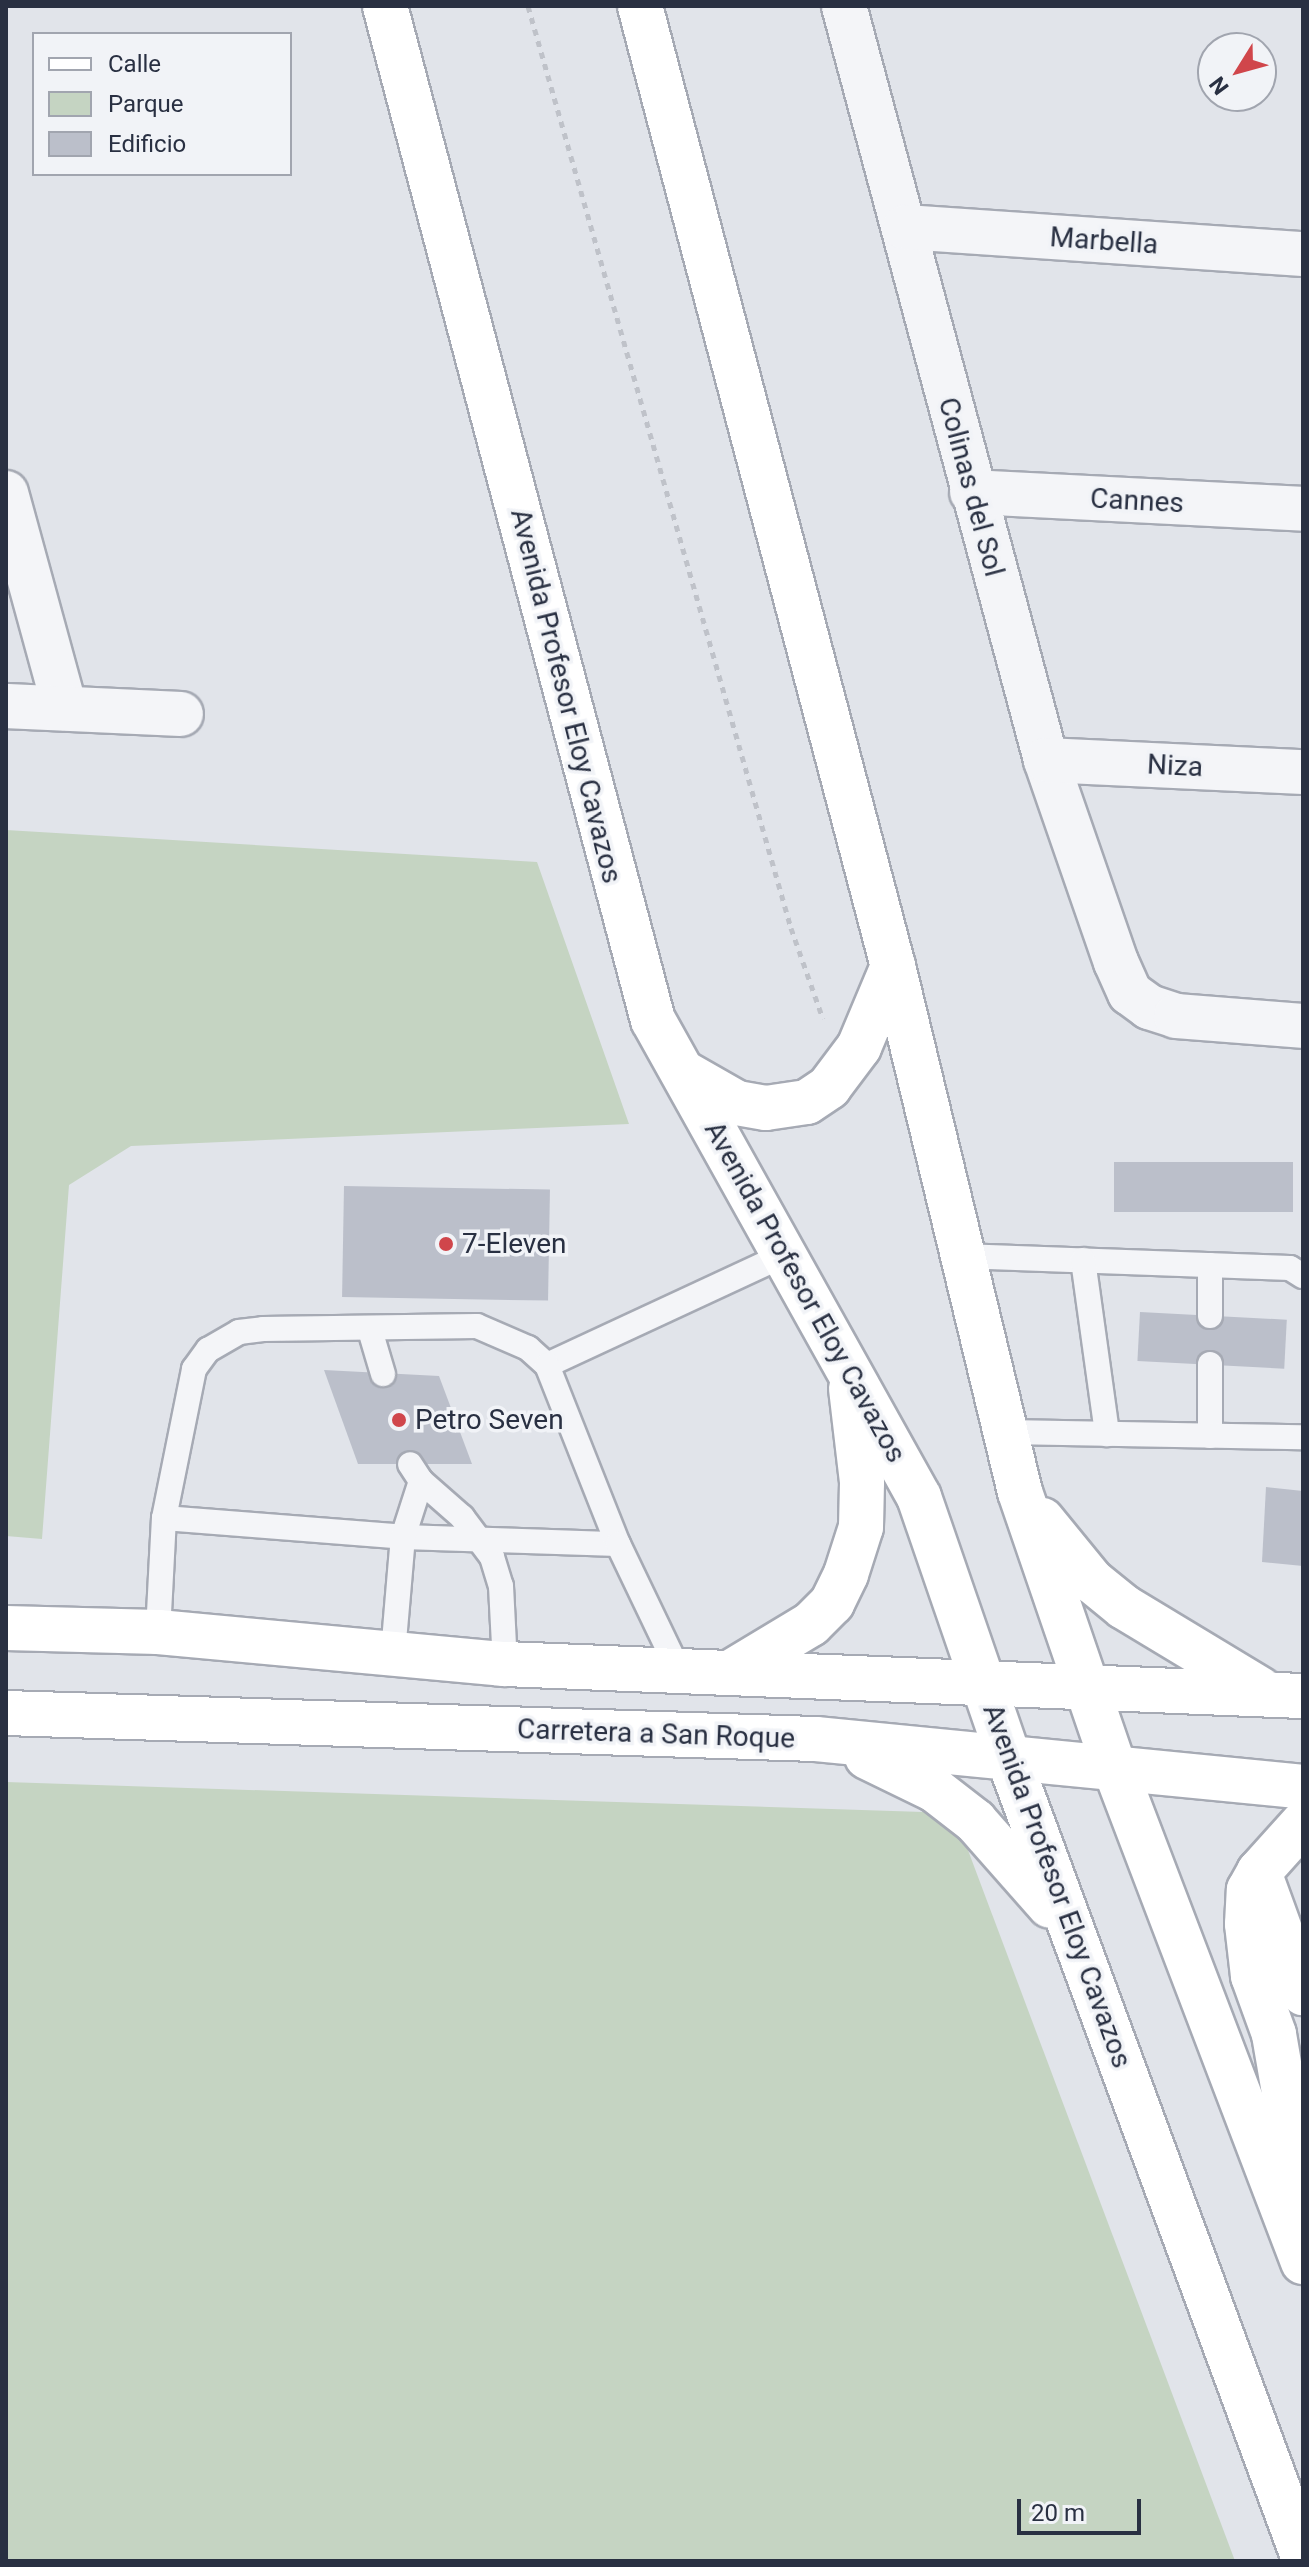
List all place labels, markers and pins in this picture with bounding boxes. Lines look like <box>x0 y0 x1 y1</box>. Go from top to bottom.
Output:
place label: 7-Eleven <box>462 1227 567 1261</box>
marker: 7-Eleven <box>437 1235 455 1253</box>
place label: Petro Seven <box>415 1403 564 1437</box>
marker: Petro Seven <box>390 1411 408 1429</box>

